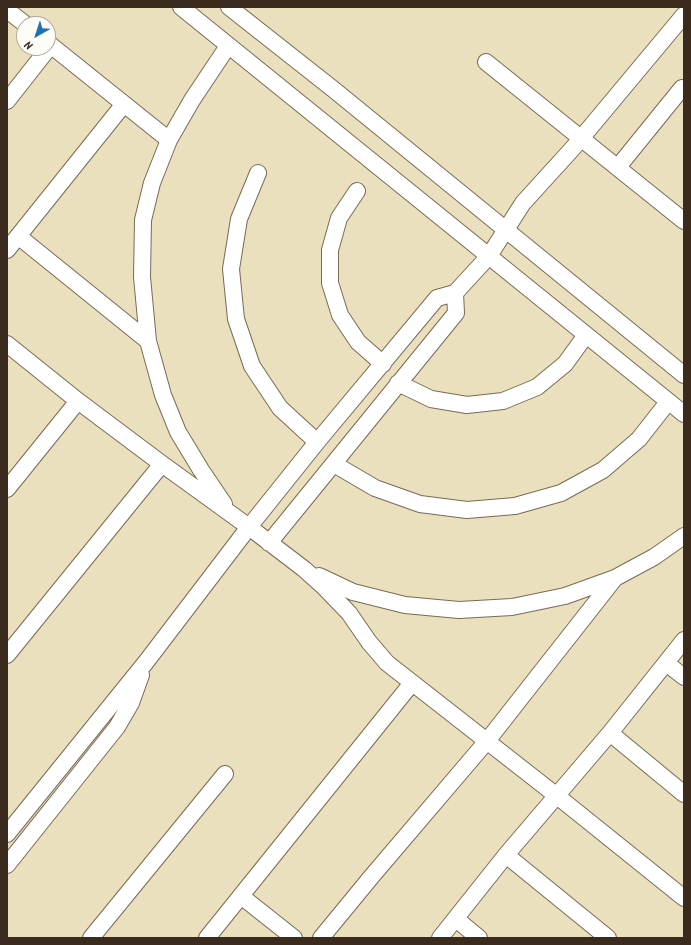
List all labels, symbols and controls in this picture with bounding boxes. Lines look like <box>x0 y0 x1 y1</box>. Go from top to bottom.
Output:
north arrow <box>16 16 56 56</box>
text: N <box>21 35 37 54</box>

